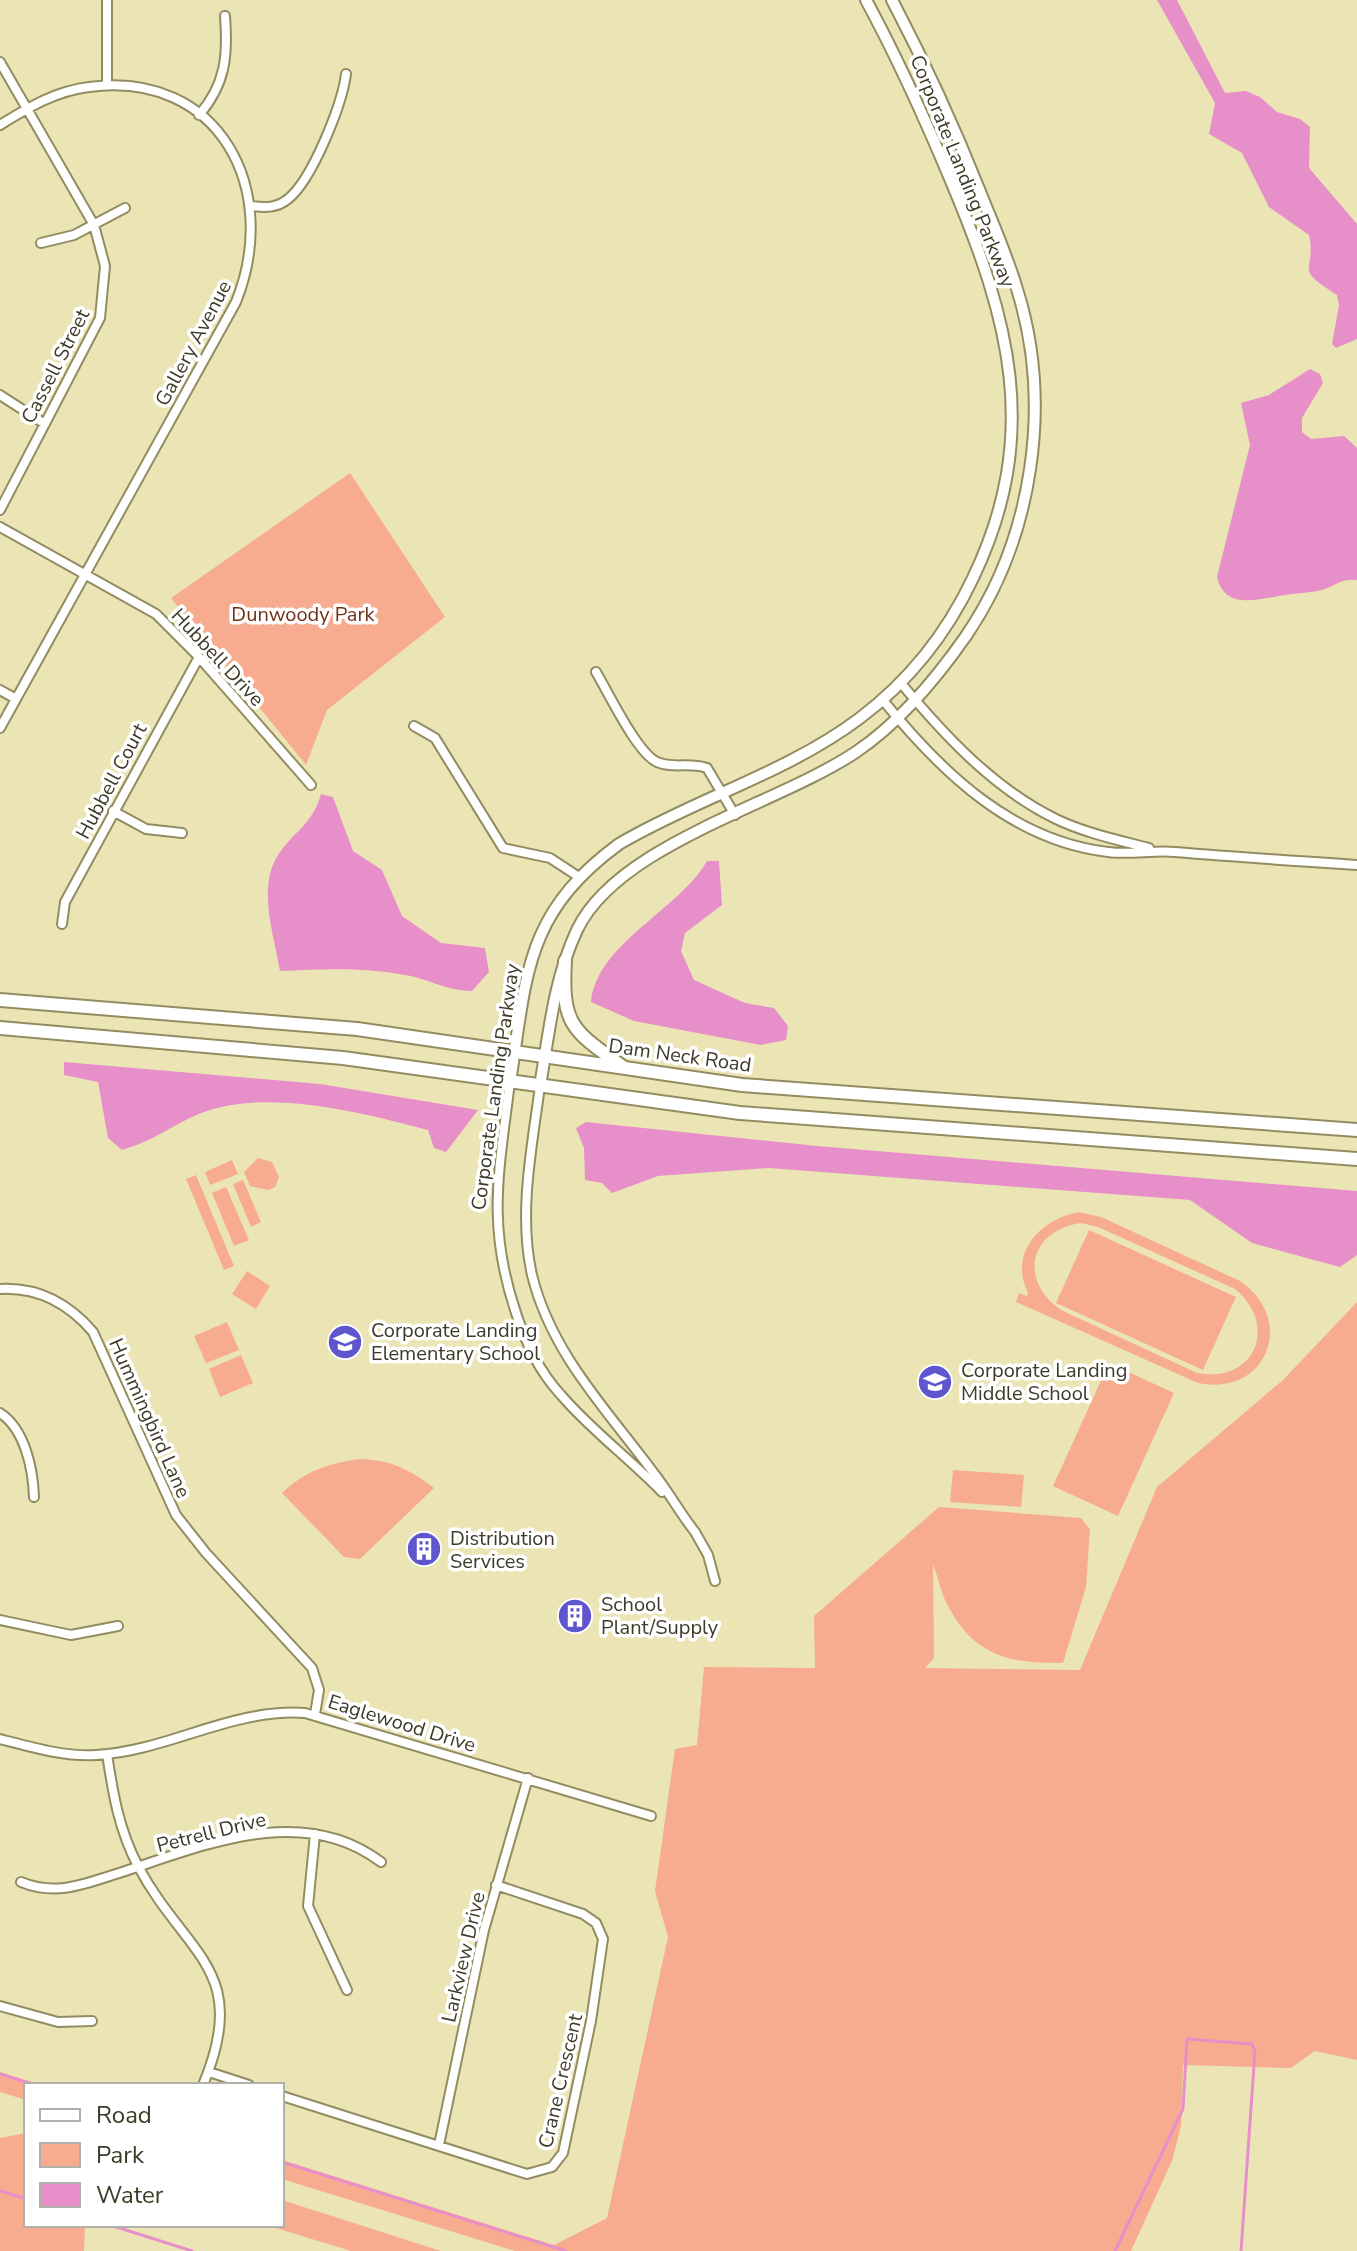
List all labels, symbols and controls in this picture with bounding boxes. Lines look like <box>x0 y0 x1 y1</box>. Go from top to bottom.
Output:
street label: Corporate Landing Parkway <box>903 51 1022 292</box>
street label: Gallery Avenue <box>149 276 238 411</box>
street label: Cassell Street <box>15 303 96 428</box>
park label: Dunwoody Park <box>231 601 376 628</box>
street label: Hubbell Drive <box>165 602 270 712</box>
street label: Hubbell Court <box>70 718 154 844</box>
street label: Corporate Landing Parkway <box>465 961 526 1212</box>
street label: Dam Neck Road <box>607 1032 753 1079</box>
place label: Corporate Landing Elementary School <box>371 1317 540 1367</box>
school or university icon: Corporate Landing Elementary School <box>326 1323 364 1361</box>
street label: Hummingbird Lane <box>102 1334 197 1502</box>
place label: Corporate Landing Middle School <box>961 1357 1127 1407</box>
school or university icon: Corporate Landing Middle School <box>916 1363 954 1401</box>
place label: Distribution Services <box>450 1525 555 1575</box>
building icon: Distribution Services <box>405 1530 443 1568</box>
place label: School Plant/Supply <box>601 1591 719 1641</box>
building icon: School Plant/Supply <box>556 1597 594 1635</box>
street label: Eaglewood Drive <box>325 1688 479 1759</box>
street label: Petrell Drive <box>154 1806 269 1859</box>
street label: Larkview Drive <box>435 1889 492 2025</box>
street label: Crane Crescent <box>532 2010 589 2151</box>
legend <box>24 2083 284 2227</box>
text: Road <box>96 2099 152 2131</box>
text: Park <box>96 2139 145 2171</box>
text: Water <box>96 2179 164 2211</box>

